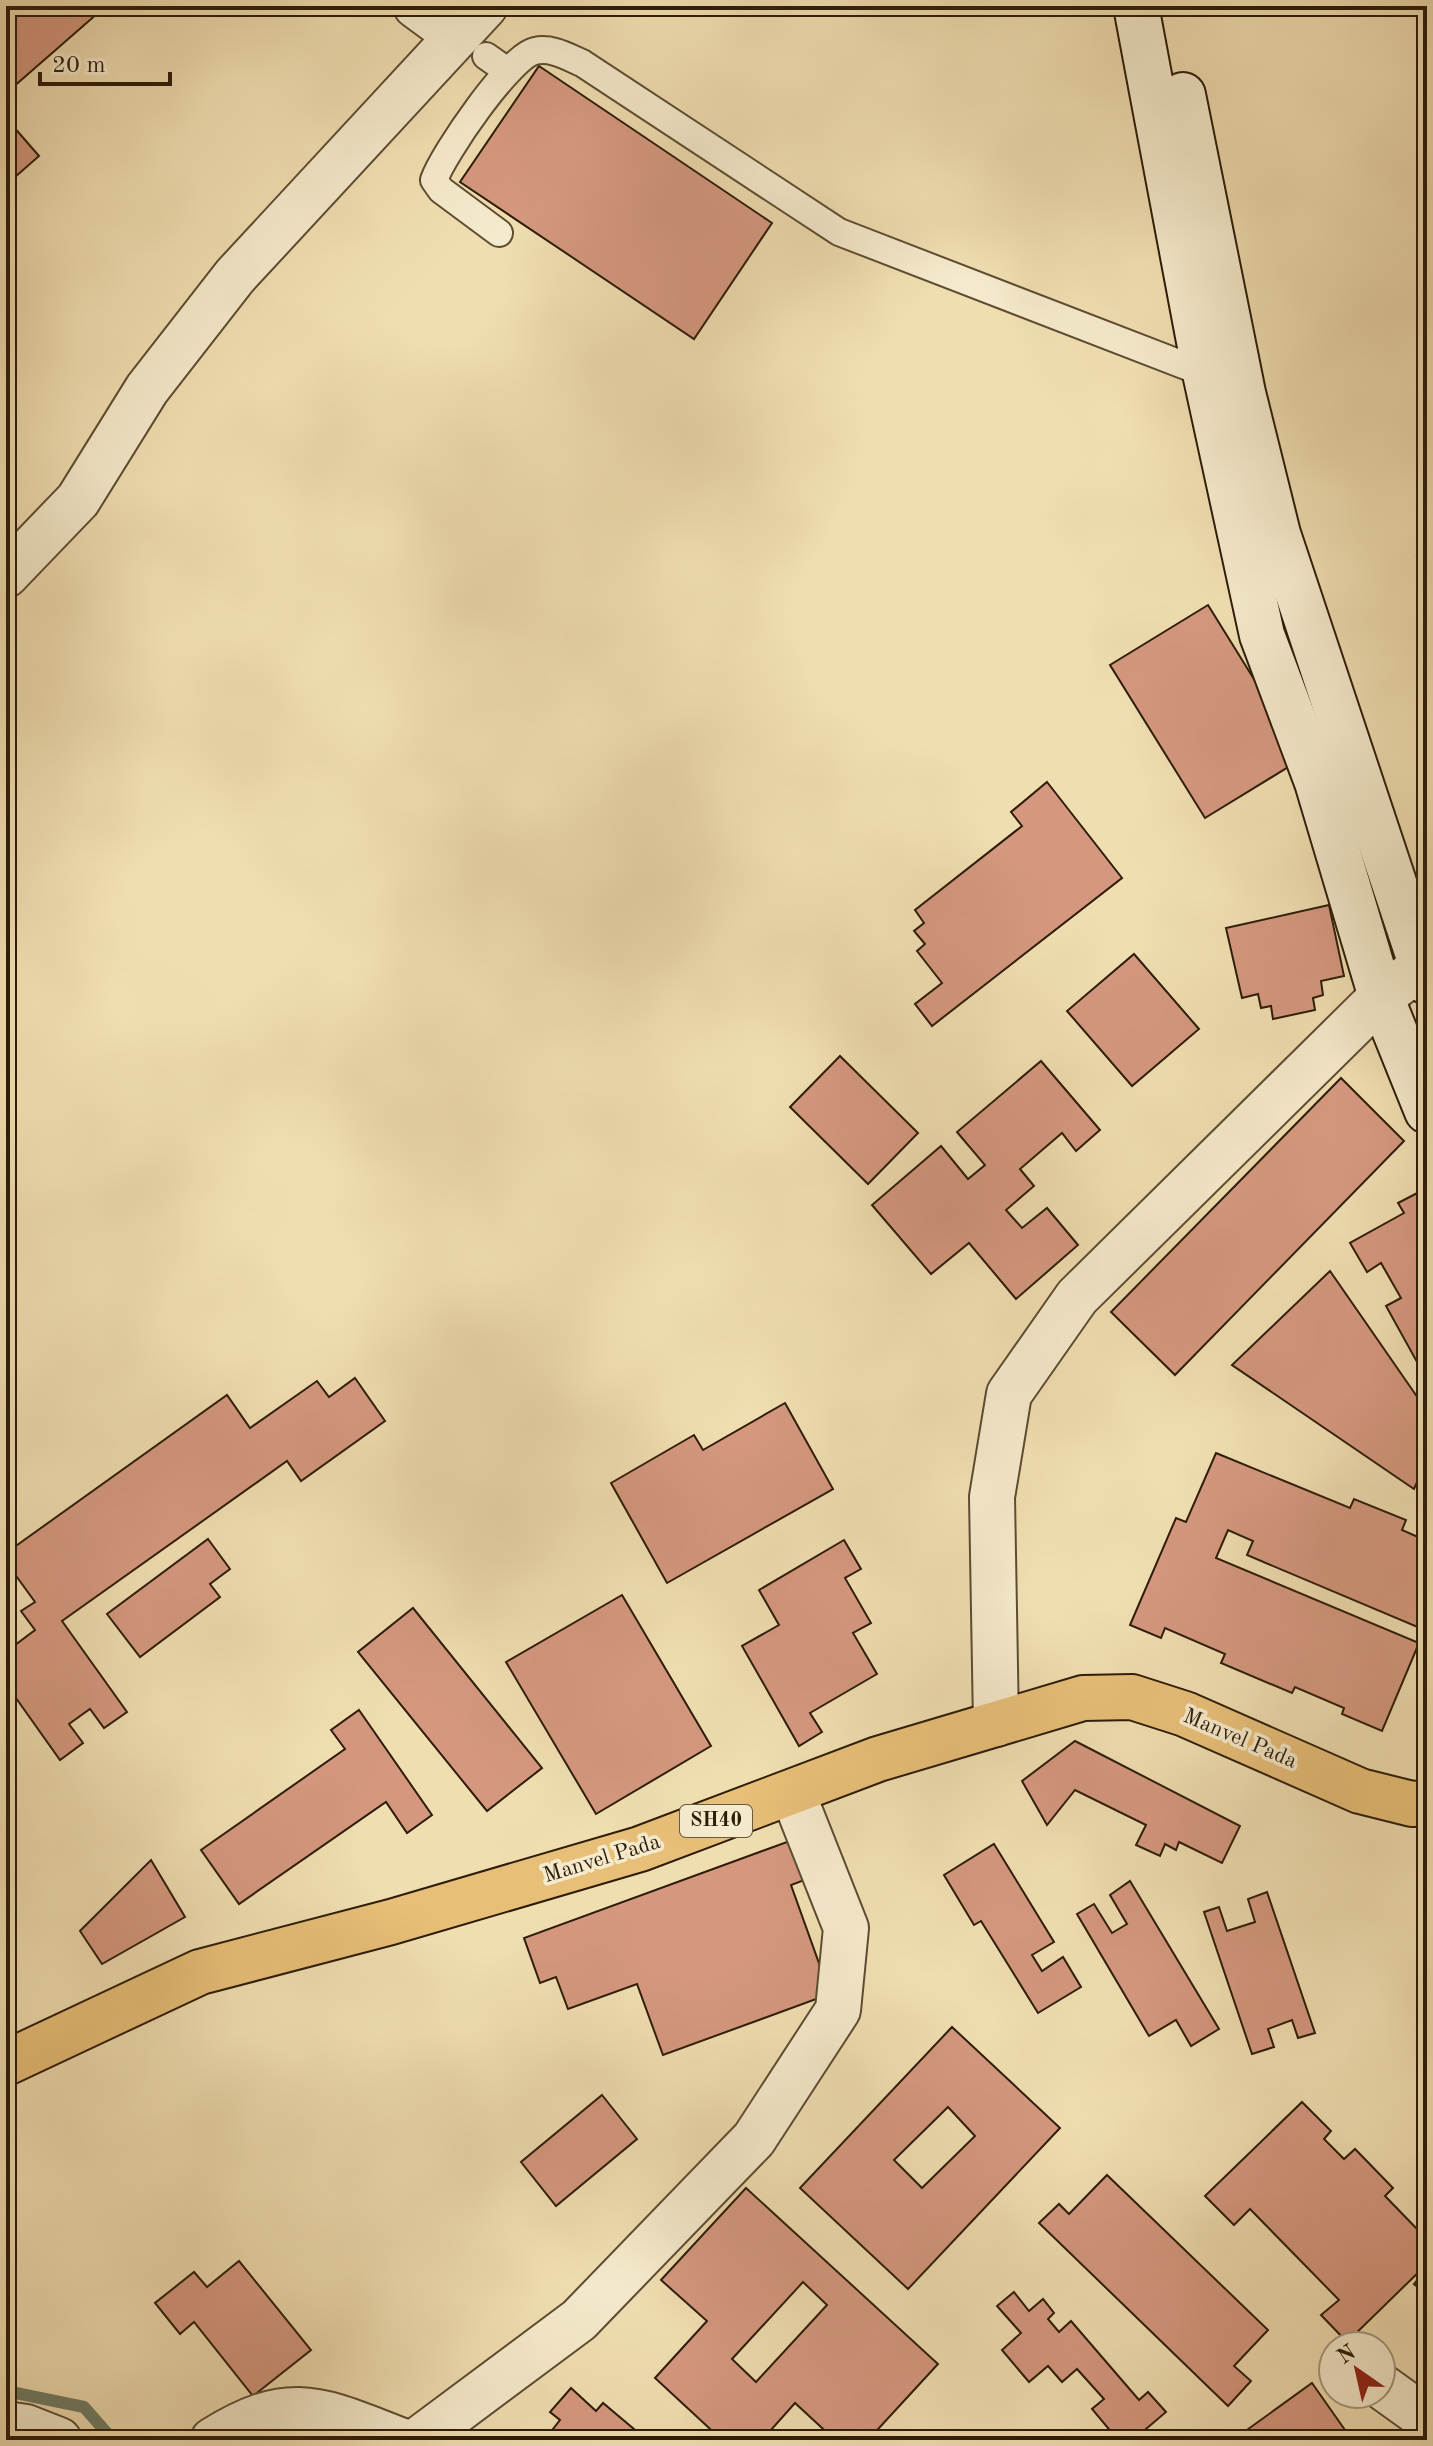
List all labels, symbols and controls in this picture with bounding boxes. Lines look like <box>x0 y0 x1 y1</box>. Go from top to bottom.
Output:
scale bar <box>40 36 170 86</box>
text: 20 m <box>52 54 106 78</box>
street label: Manvel Pada <box>1180 1705 1300 1773</box>
road number: SH40 <box>680 1805 752 1837</box>
street label: Manvel Pada <box>541 1831 663 1887</box>
north arrow <box>1317 2330 1397 2410</box>
text: N <box>1334 2341 1360 2369</box>

